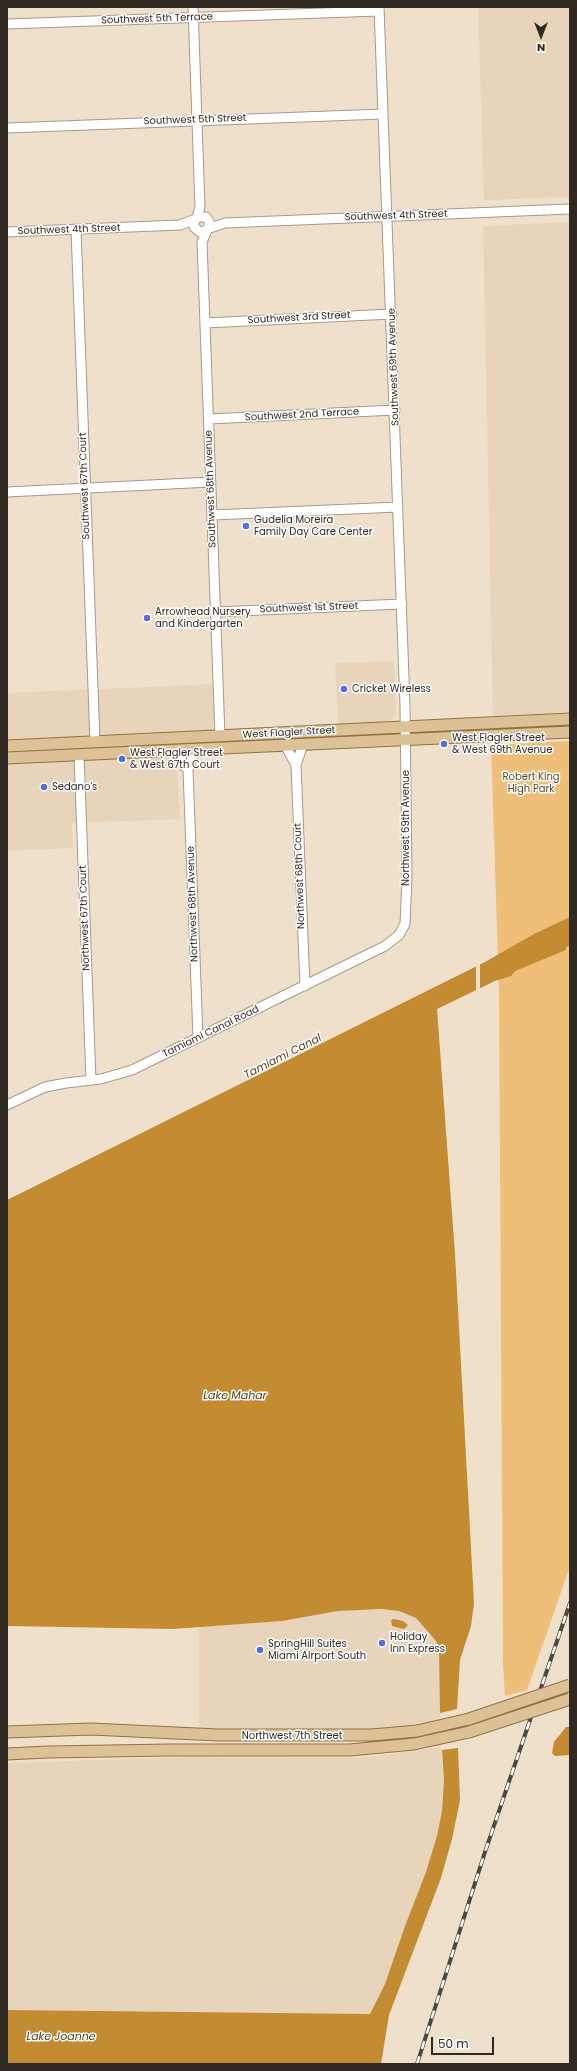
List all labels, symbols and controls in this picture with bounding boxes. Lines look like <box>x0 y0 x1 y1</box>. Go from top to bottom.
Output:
street label: Southwest 5th Terrace <box>101 11 213 27</box>
north arrow <box>521 16 561 56</box>
text: N <box>537 40 545 56</box>
street label: Southwest 5th Street <box>143 112 247 128</box>
street label: Southwest 4th Street <box>344 208 448 224</box>
street label: Southwest 4th Street <box>17 222 121 238</box>
street label: Southwest 69th Avenue <box>386 308 402 426</box>
street label: Southwest 3rd Street <box>247 309 351 327</box>
street label: Southwest 2nd Terrace <box>245 406 359 424</box>
street label: Southwest 68th Avenue <box>203 430 219 548</box>
street label: Southwest 67th Court <box>77 432 93 540</box>
place label: Gudelia Moreira Family Day Care Center <box>254 514 372 538</box>
marker: Gudelia Moreira Family Day Care Center <box>241 521 251 531</box>
street label: Southwest 1st Street <box>259 600 359 616</box>
place label: Arrowhead Nursery and Kindergarten <box>155 606 251 630</box>
marker: Arrowhead Nursery and Kindergarten <box>142 613 152 623</box>
place label: Cricket Wireless <box>352 683 431 695</box>
marker: Cricket Wireless <box>339 684 349 694</box>
street label: West Flagler Street <box>242 725 336 741</box>
place label: West Flagler Street & West 69th Avenue <box>452 732 552 756</box>
marker: West Flagler Street & West 69th Avenue <box>439 739 449 749</box>
place label: West Flagler Street & West 67th Court <box>130 747 223 770</box>
marker: West Flagler Street & West 67th Court <box>117 754 127 764</box>
street label: Northwest 69th Avenue <box>400 770 412 886</box>
park label: Robert King High Park <box>502 771 560 794</box>
place label: Sedano's <box>52 781 97 793</box>
marker: Sedano's <box>39 782 49 792</box>
street label: Northwest 68th Court <box>292 823 308 929</box>
street label: Northwest 68th Avenue <box>185 846 201 962</box>
street label: Northwest 67th Court <box>77 865 93 971</box>
street label: Tamiami Canal Road <box>161 1003 261 1061</box>
water label: Tamiami Canal <box>242 1032 324 1082</box>
water label: Lake Mahar <box>203 1389 267 1403</box>
place label: Holiday Inn Express <box>390 1631 445 1654</box>
place label: SpringHill Suites Miami Airport South <box>268 1638 366 1662</box>
marker: Holiday Inn Express <box>377 1638 387 1648</box>
marker: SpringHill Suites Miami Airport South <box>255 1645 265 1655</box>
street label: Northwest 7th Street <box>242 1730 342 1742</box>
scale bar <box>433 2029 496 2055</box>
water label: Lake Joanne <box>26 2030 96 2044</box>
text: 50 m <box>438 2035 469 2052</box>

